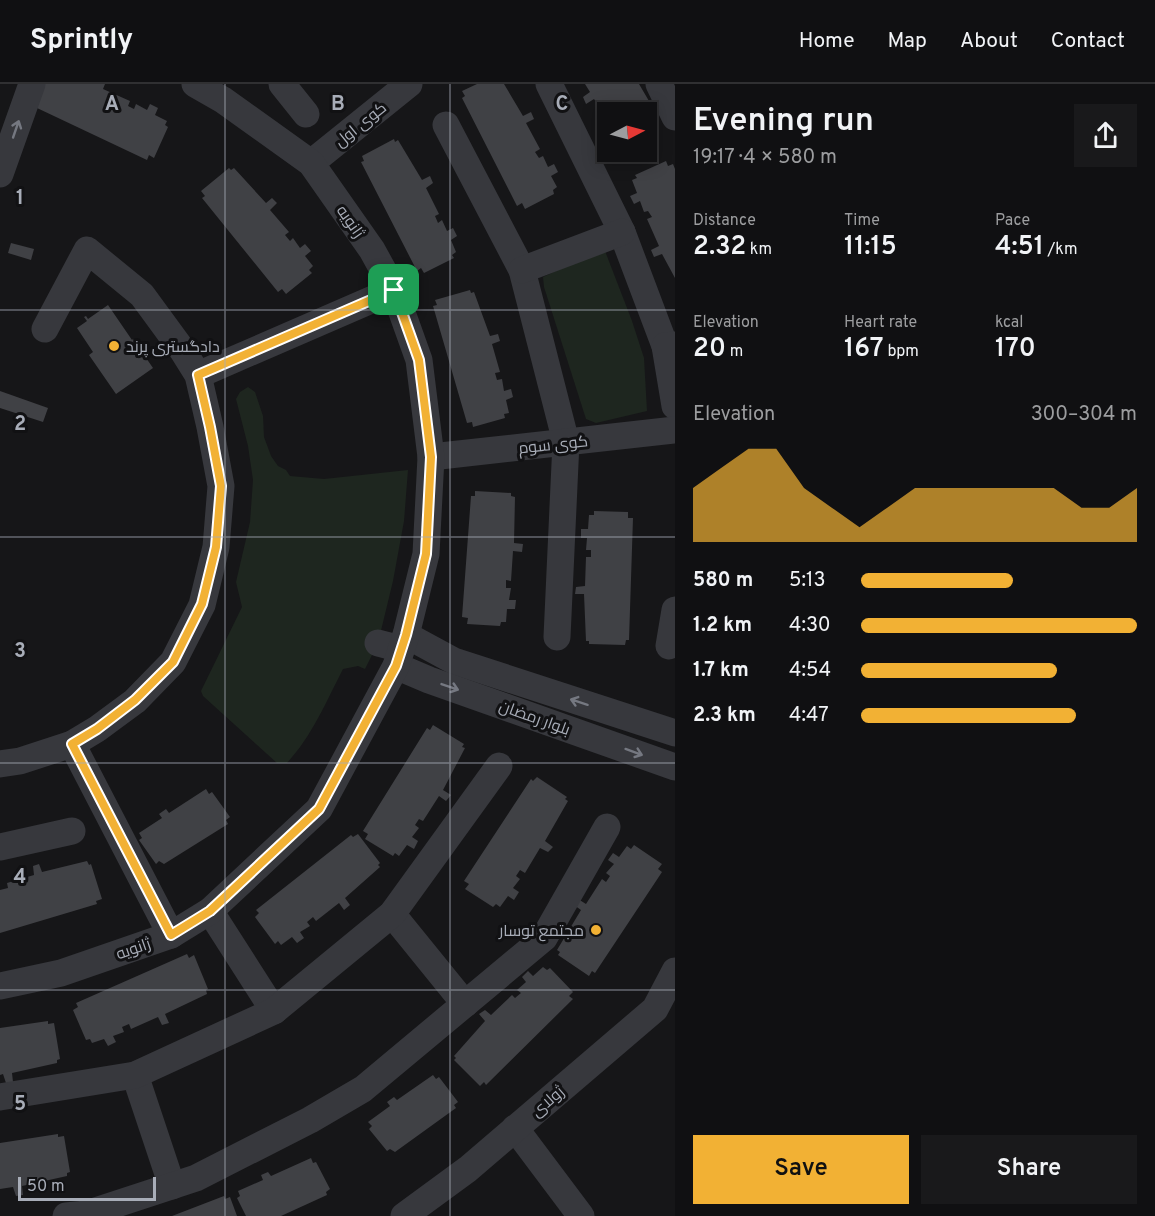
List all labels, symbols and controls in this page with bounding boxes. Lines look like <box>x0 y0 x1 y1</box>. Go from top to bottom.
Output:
text: Sprintly <box>30 23 133 59</box>
text: Home <box>799 28 855 55</box>
text: Map <box>888 28 927 55</box>
text: About <box>960 28 1018 55</box>
text: Contact <box>1051 28 1125 55</box>
text: A <box>105 92 119 118</box>
text: B <box>331 92 345 118</box>
text: C <box>556 92 568 118</box>
street label: کوی اول <box>331 99 391 153</box>
text: Evening run <box>693 101 874 143</box>
north arrow <box>597 102 657 162</box>
map controls <box>597 102 657 162</box>
button: share <box>1074 104 1137 167</box>
one-way arrow <box>11 120 22 139</box>
text: 19:17 · 4 × 580 m <box>693 145 837 171</box>
text: 1 <box>16 186 24 212</box>
street label: ژانویه <box>331 202 368 243</box>
text: Distance <box>693 211 756 231</box>
text: Time <box>844 211 880 231</box>
text: Pace <box>995 211 1030 231</box>
text: 2.32 <box>693 231 746 264</box>
text: 11:15 <box>844 231 897 264</box>
text: 4:51 <box>995 231 1044 264</box>
text: km <box>746 240 772 260</box>
text: /km <box>1044 240 1077 260</box>
pin <box>368 264 419 315</box>
icon: arrive <box>377 273 410 306</box>
text: Elevation <box>693 313 759 333</box>
text: Heart rate <box>844 313 917 333</box>
text: kcal <box>995 313 1023 333</box>
text: 20 <box>693 333 726 366</box>
text: 167 <box>844 333 884 366</box>
text: 170 <box>995 333 1036 366</box>
place label: دادگستری پرند <box>126 338 220 358</box>
marker: دادگستری پرند <box>107 339 121 353</box>
text: m <box>726 342 743 362</box>
text: bpm <box>884 342 919 362</box>
text: Elevation <box>693 402 775 428</box>
text: 300–304 m <box>1031 402 1137 428</box>
text: 2 <box>14 412 26 438</box>
street label: کوی سوم <box>517 432 589 460</box>
text: 580 m <box>693 568 753 594</box>
text: 5:13 <box>789 568 825 594</box>
text: 1.2 km <box>693 613 752 639</box>
text: 4:30 <box>789 613 831 639</box>
text: 3 <box>14 639 26 665</box>
text: 1.7 km <box>693 658 749 684</box>
text: 4:54 <box>789 658 831 684</box>
one-way arrow <box>441 682 459 693</box>
one-way arrow <box>570 696 589 707</box>
street label: بلوار رمضان <box>496 697 573 741</box>
text: 2.3 km <box>693 703 756 729</box>
text: 4:47 <box>789 703 829 729</box>
one-way arrow <box>624 748 643 759</box>
text: 4 <box>14 865 26 891</box>
place label: مجتمع توسار <box>498 922 584 942</box>
marker: مجتمع توسار <box>589 923 603 937</box>
street label: ژانویه <box>114 934 154 965</box>
street label: ژولای <box>528 1082 570 1122</box>
text: 5 <box>14 1092 26 1118</box>
button: Save <box>693 1135 909 1204</box>
button: Share <box>921 1135 1137 1204</box>
scale bar <box>18 1174 156 1202</box>
text: 50 m <box>27 1177 65 1197</box>

